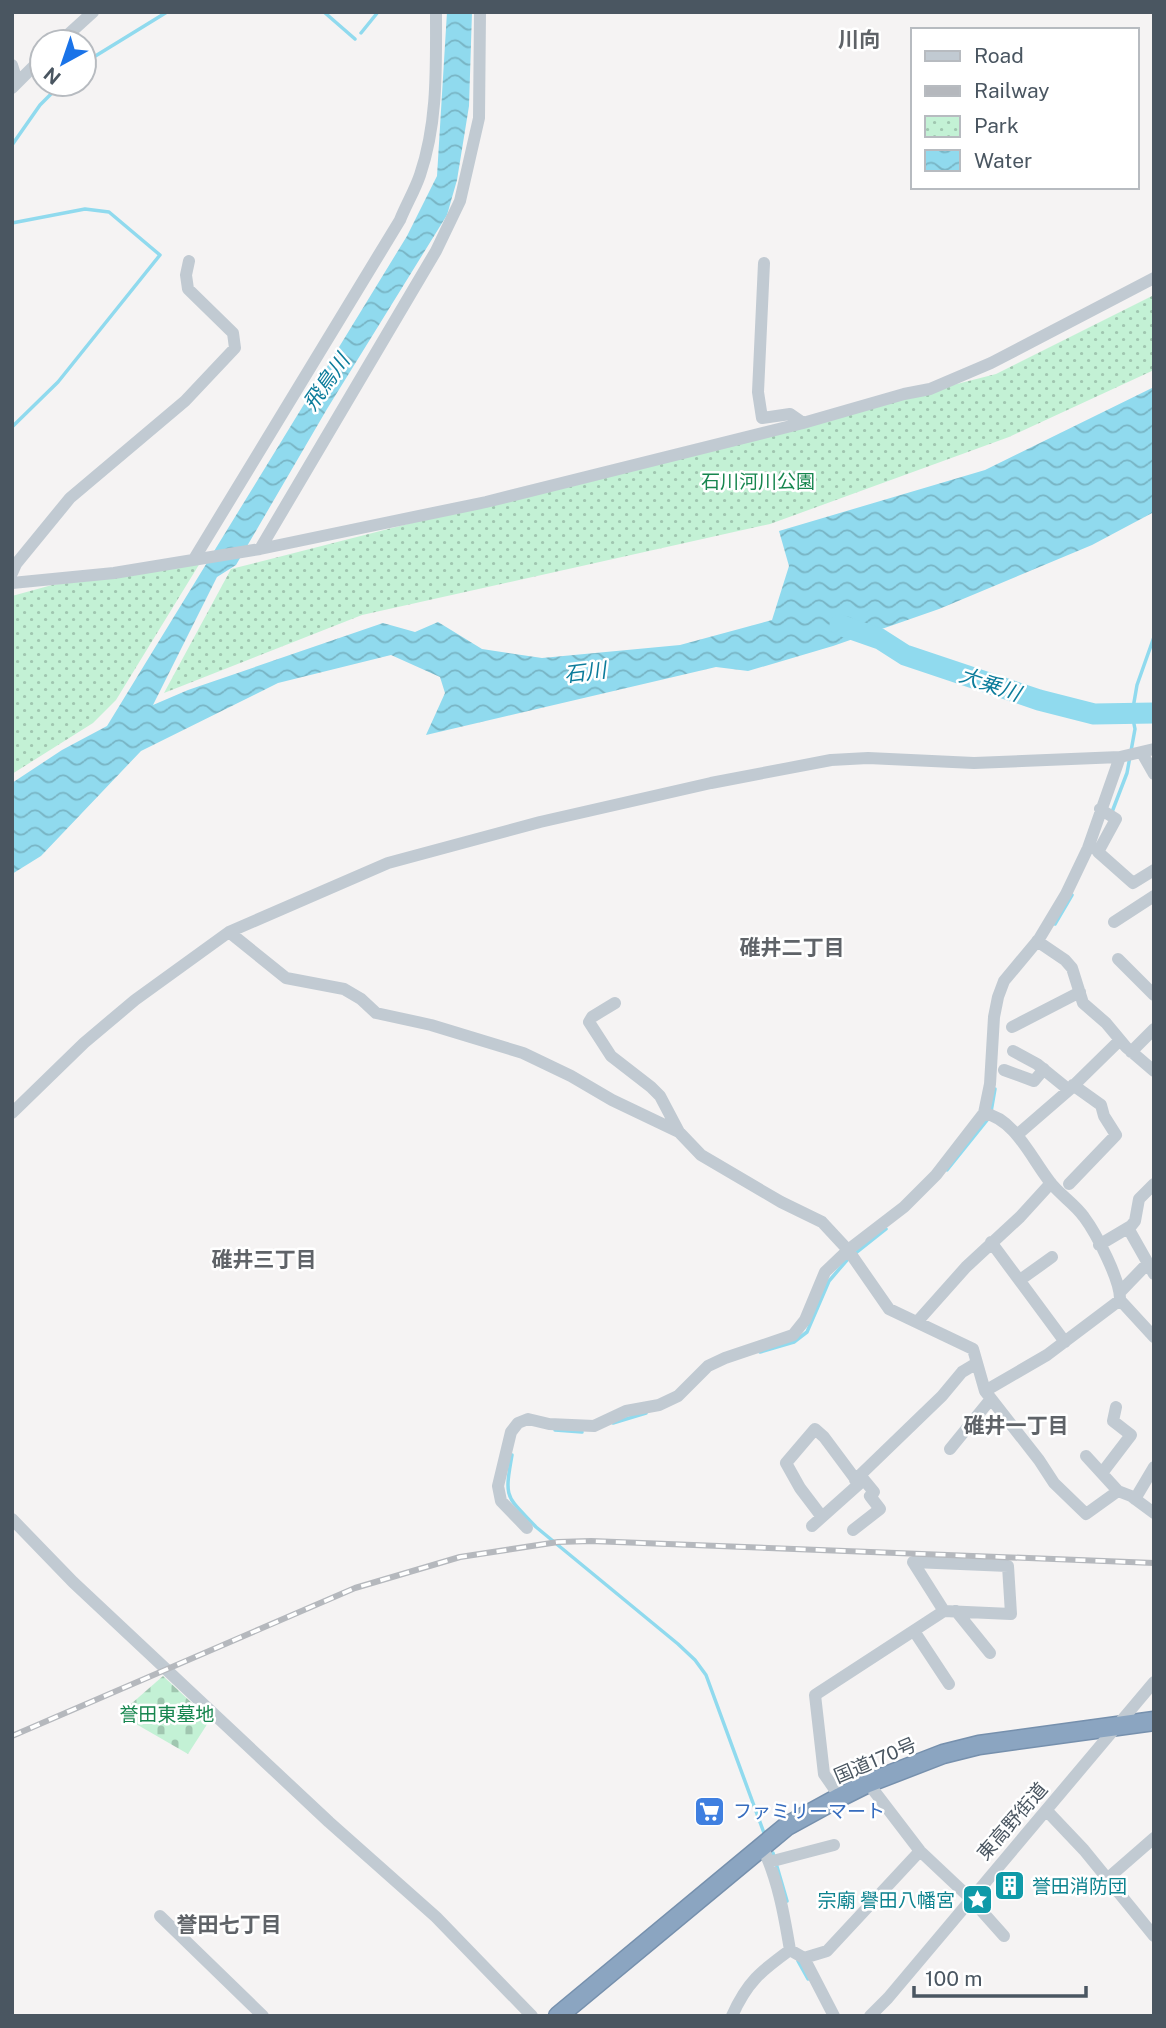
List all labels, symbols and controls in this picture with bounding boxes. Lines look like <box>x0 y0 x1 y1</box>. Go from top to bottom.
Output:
district label: 川向 <box>838 27 880 52</box>
north arrow <box>28 28 98 98</box>
legend <box>911 28 1138 189</box>
text: Road <box>974 43 1024 68</box>
text: N <box>39 63 65 89</box>
text: Railway <box>974 78 1050 103</box>
text: Park <box>974 113 1019 138</box>
text: Water <box>974 148 1032 173</box>
water label: 飛鳥川 <box>298 347 355 415</box>
park label: 石川河川公園 <box>701 470 815 492</box>
water label: 石川 <box>563 657 609 687</box>
water label: 大乗川 <box>956 662 1026 707</box>
district label: 碓井二丁目 <box>740 935 845 960</box>
district label: 碓井三丁目 <box>212 1247 317 1272</box>
district label: 碓井一丁目 <box>964 1413 1069 1438</box>
park label: 誉田東墓地 <box>119 1703 215 1725</box>
street label: 国道170号 <box>830 1733 920 1787</box>
street label: 東高野街道 <box>973 1778 1051 1864</box>
supermarket icon: ファミリーマート <box>693 1794 727 1828</box>
place label: ファミリーマート <box>733 1800 885 1822</box>
building icon: 誉田消防団 <box>992 1869 1026 1903</box>
place label: 誉田消防団 <box>1032 1875 1127 1897</box>
place icon: 宗廟 譽田八幡宮 <box>961 1883 995 1917</box>
place label: 宗廟 譽田八幡宮 <box>817 1889 955 1911</box>
district label: 誉田七丁目 <box>177 1912 282 1937</box>
scale bar <box>914 1954 1086 1998</box>
text: 100 m <box>925 1966 982 1991</box>

